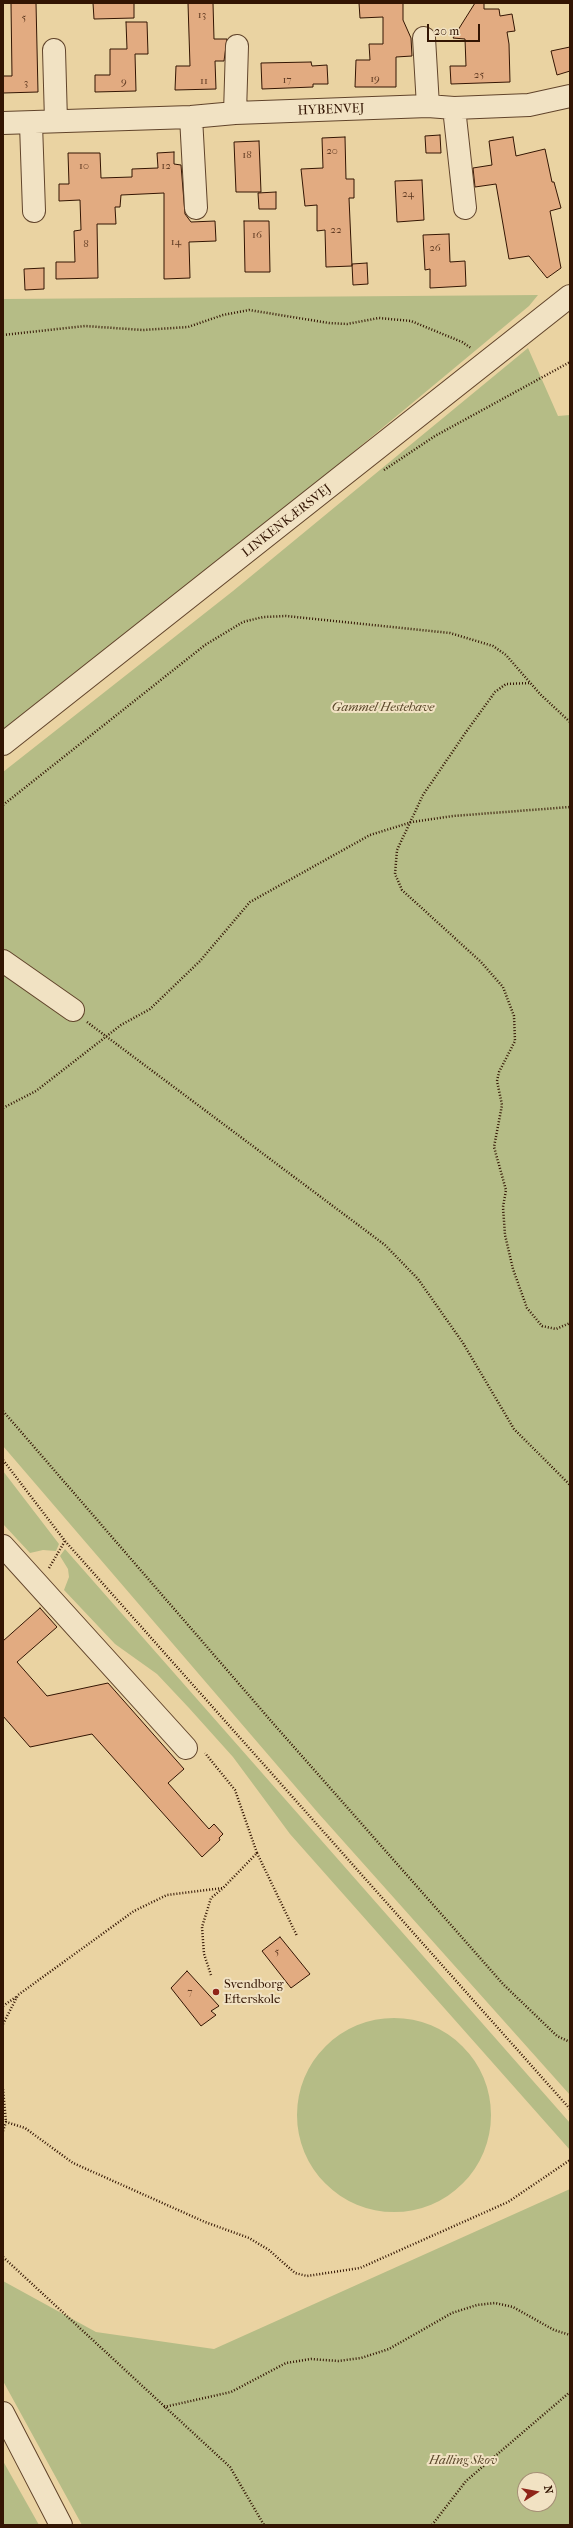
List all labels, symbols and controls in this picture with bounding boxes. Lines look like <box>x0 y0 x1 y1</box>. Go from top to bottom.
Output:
house number: 13 <box>198 8 206 22</box>
house number: 5 <box>22 11 26 25</box>
scale bar <box>429 16 482 42</box>
text: 20 m <box>434 24 459 38</box>
house number: 25 <box>474 68 484 82</box>
house number: 19 <box>370 72 380 86</box>
house number: 17 <box>282 73 292 87</box>
house number: 11 <box>200 74 208 88</box>
house number: 9 <box>121 75 127 89</box>
house number: 3 <box>24 76 28 90</box>
street label: HYBENVEJ <box>297 101 365 119</box>
house number: 20 <box>326 144 338 158</box>
house number: 18 <box>242 148 252 162</box>
house number: 10 <box>79 159 89 173</box>
house number: 12 <box>161 159 171 173</box>
house number: 24 <box>402 187 414 201</box>
house number: 22 <box>330 223 342 237</box>
house number: 16 <box>252 228 262 242</box>
house number: 14 <box>171 235 181 249</box>
house number: 8 <box>83 237 89 251</box>
house number: 26 <box>429 241 441 255</box>
street label: LINKENKÆRSVEJ <box>239 481 335 561</box>
park label: Gammel Hestehave <box>332 700 434 716</box>
house number: 5 <box>275 1945 279 1959</box>
place label: Svendborg Efterskole <box>224 1977 283 2008</box>
house number: 7 <box>187 1985 193 1999</box>
marker: Svendborg Efterskole <box>211 1987 221 1997</box>
park label: Halling Skov <box>429 2453 497 2469</box>
north arrow <box>517 2472 557 2512</box>
text: N <box>541 2484 555 2495</box>

